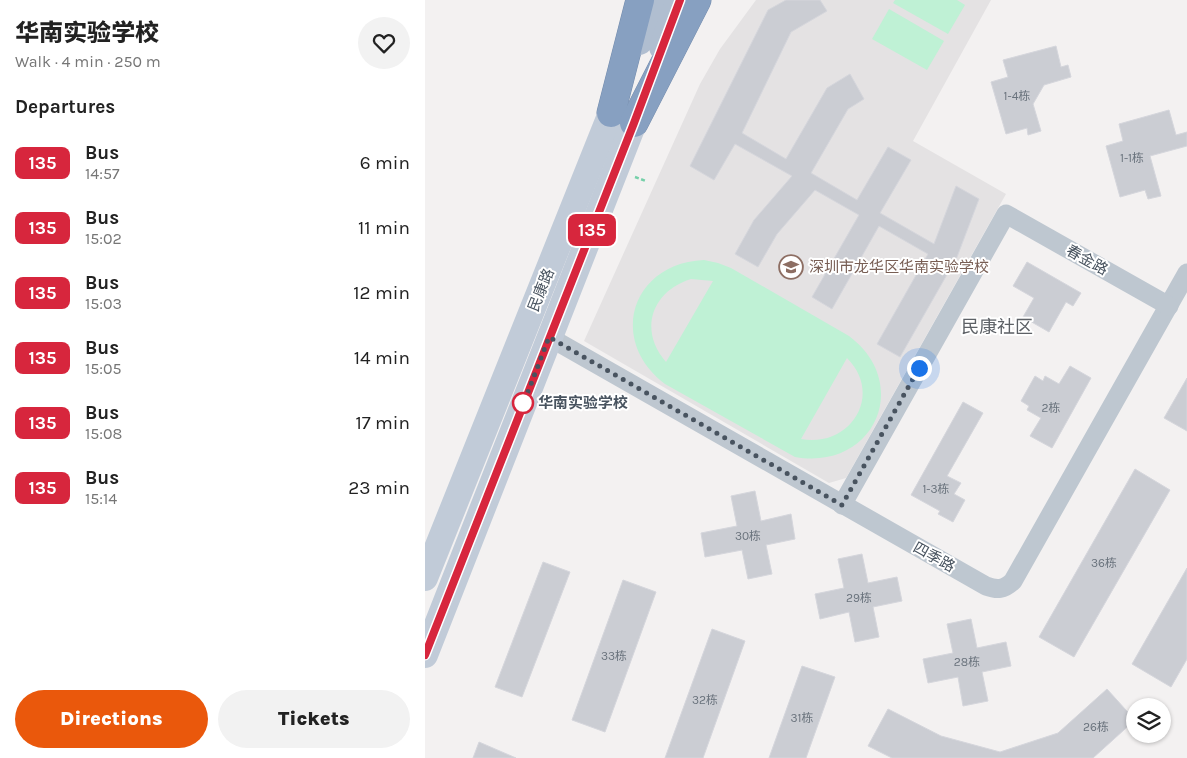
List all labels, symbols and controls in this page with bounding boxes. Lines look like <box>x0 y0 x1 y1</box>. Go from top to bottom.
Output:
button: heart <box>358 17 410 69</box>
text: 华南实验学校 <box>15 19 159 47</box>
text: Walk · 4 min · 250 m <box>15 52 161 71</box>
house number: 1-4栋 <box>1004 89 1030 103</box>
text: Departures <box>15 96 115 118</box>
text: Bus <box>85 142 119 164</box>
house number: 1-1栋 <box>1120 151 1144 165</box>
text: 135 <box>28 152 57 174</box>
text: 6 min <box>360 152 410 174</box>
text: 14:57 <box>85 164 119 183</box>
text: Bus <box>85 207 119 229</box>
line badge: 135 <box>563 214 621 246</box>
text: 135 <box>28 217 57 239</box>
text: 11 min <box>358 217 410 239</box>
text: 135 <box>578 219 606 241</box>
text: 15:02 <box>85 229 122 248</box>
street label: 春金路 <box>1063 241 1111 279</box>
school or university icon: 深圳市龙华区华南实验学校 <box>778 254 804 280</box>
place label: 深圳市龙华区华南实验学校 <box>809 258 989 276</box>
street label: 民康路 <box>524 266 558 314</box>
text: Bus <box>85 272 119 294</box>
text: 135 <box>28 282 57 304</box>
text: 12 min <box>353 282 410 304</box>
text: 15:03 <box>85 294 122 313</box>
district label: 民康社区 <box>961 316 1033 338</box>
text: Bus <box>85 337 119 359</box>
text: 135 <box>28 347 57 369</box>
text: 14 min <box>354 347 410 369</box>
your location <box>907 356 932 381</box>
text: 15:05 <box>85 359 122 378</box>
marker: 华南实验学校 <box>512 392 534 414</box>
place label: 华南实验学校 <box>538 394 628 412</box>
house number: 2栋 <box>1042 401 1060 415</box>
text: Bus <box>85 402 119 424</box>
text: 135 <box>28 412 57 434</box>
text: 17 min <box>355 412 410 434</box>
text: 15:08 <box>85 424 122 443</box>
text: Bus <box>85 467 119 489</box>
text: 135 <box>28 477 57 499</box>
text: 23 min <box>348 477 410 499</box>
house number: 1-3栋 <box>922 482 950 496</box>
text: 15:14 <box>85 489 117 508</box>
house number: 30栋 <box>735 529 761 543</box>
street label: 四季路 <box>910 538 958 576</box>
house number: 36栋 <box>1091 556 1117 570</box>
house number: 29栋 <box>846 591 872 605</box>
house number: 33栋 <box>601 649 627 663</box>
house number: 28栋 <box>954 655 980 669</box>
button: Directions <box>15 690 208 748</box>
button: Tickets <box>218 690 410 748</box>
house number: 32栋 <box>692 693 718 707</box>
map controls <box>1126 698 1171 743</box>
button: layers <box>1126 698 1171 743</box>
house number: 31栋 <box>790 711 814 725</box>
house number: 26栋 <box>1083 720 1109 734</box>

